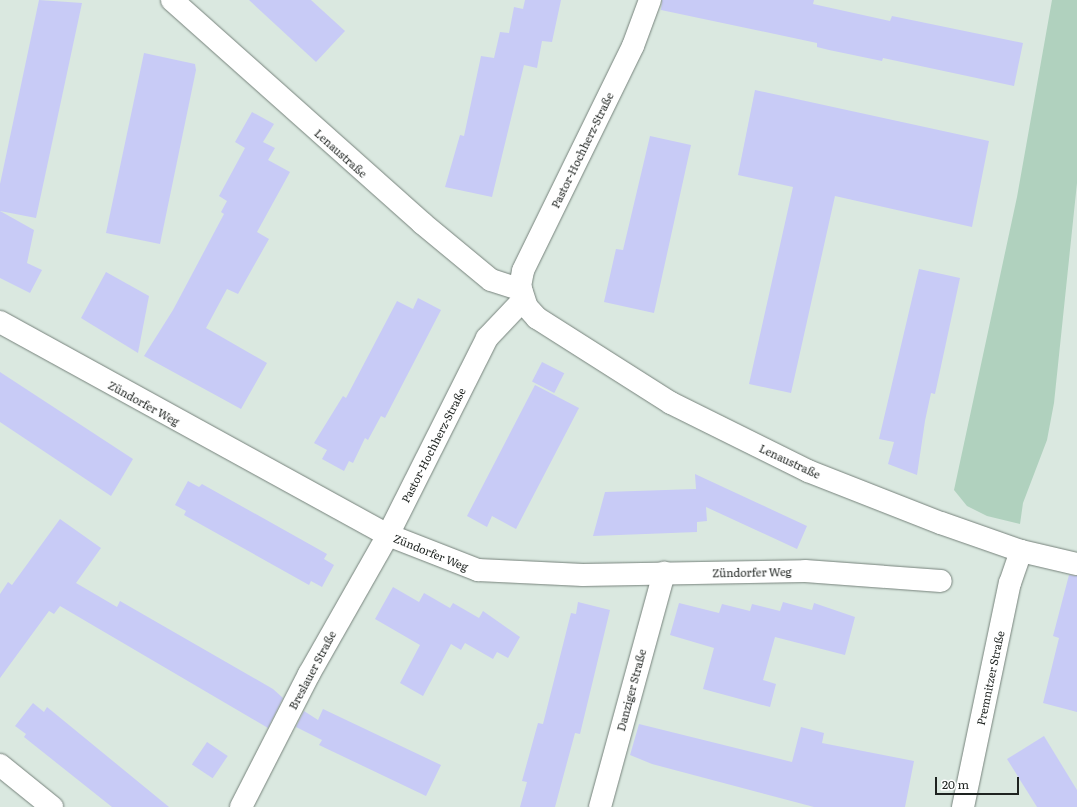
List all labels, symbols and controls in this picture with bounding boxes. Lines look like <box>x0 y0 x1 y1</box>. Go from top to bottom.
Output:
street label: Pastor-Hochherz-Straße <box>548 90 616 210</box>
street label: Lenaustraße <box>312 126 370 180</box>
street label: Zündorfer Weg <box>106 378 182 428</box>
street label: Pastor-Hochherz-Straße <box>398 385 468 505</box>
street label: Lenaustraße <box>757 441 823 481</box>
street label: Zündorfer Weg <box>392 531 470 573</box>
street label: Zündorfer Weg <box>712 565 792 579</box>
street label: Breslauer Straße <box>286 628 338 712</box>
street label: Premnitzer Straße <box>974 630 1006 726</box>
street label: Danziger Straße <box>614 648 648 732</box>
scale bar <box>937 769 1021 795</box>
text: 20 m <box>942 775 969 793</box>

